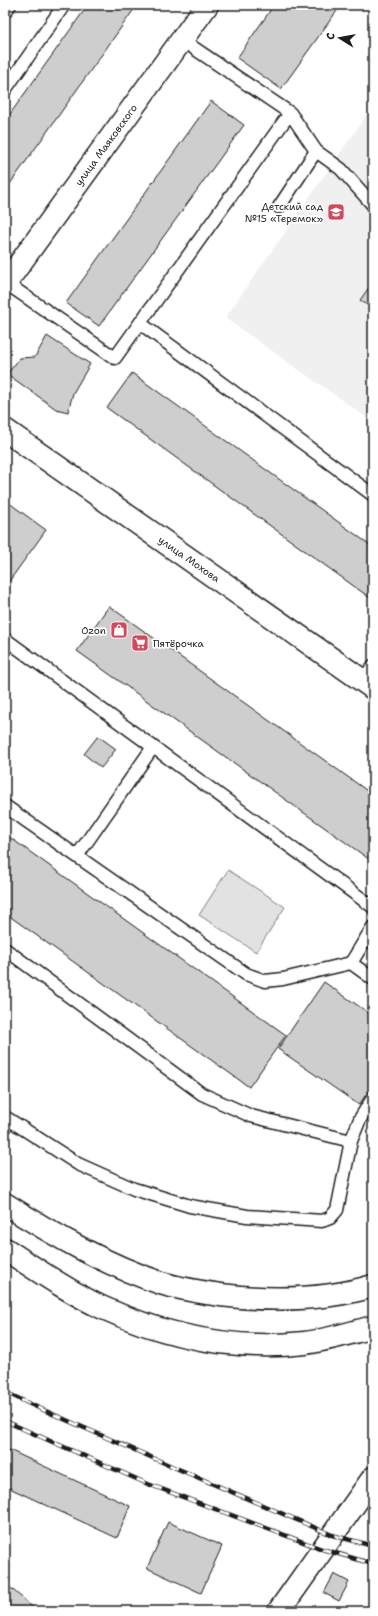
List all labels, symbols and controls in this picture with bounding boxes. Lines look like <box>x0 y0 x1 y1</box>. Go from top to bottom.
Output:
north arrow <box>320 18 360 58</box>
text: С <box>323 31 339 41</box>
street label: улица Маяковского <box>72 102 140 188</box>
place label: Детский сад №15 «Теремок» <box>245 200 324 225</box>
school or university icon: Детский сад №15 «Теремок» <box>326 202 346 222</box>
street label: улица Мохова <box>156 533 223 585</box>
shop icon: Ozon <box>109 620 129 640</box>
place label: Ozon <box>81 624 106 637</box>
supermarket icon: Пятёрочка <box>130 633 150 653</box>
place label: Пятёрочка <box>153 637 204 650</box>

